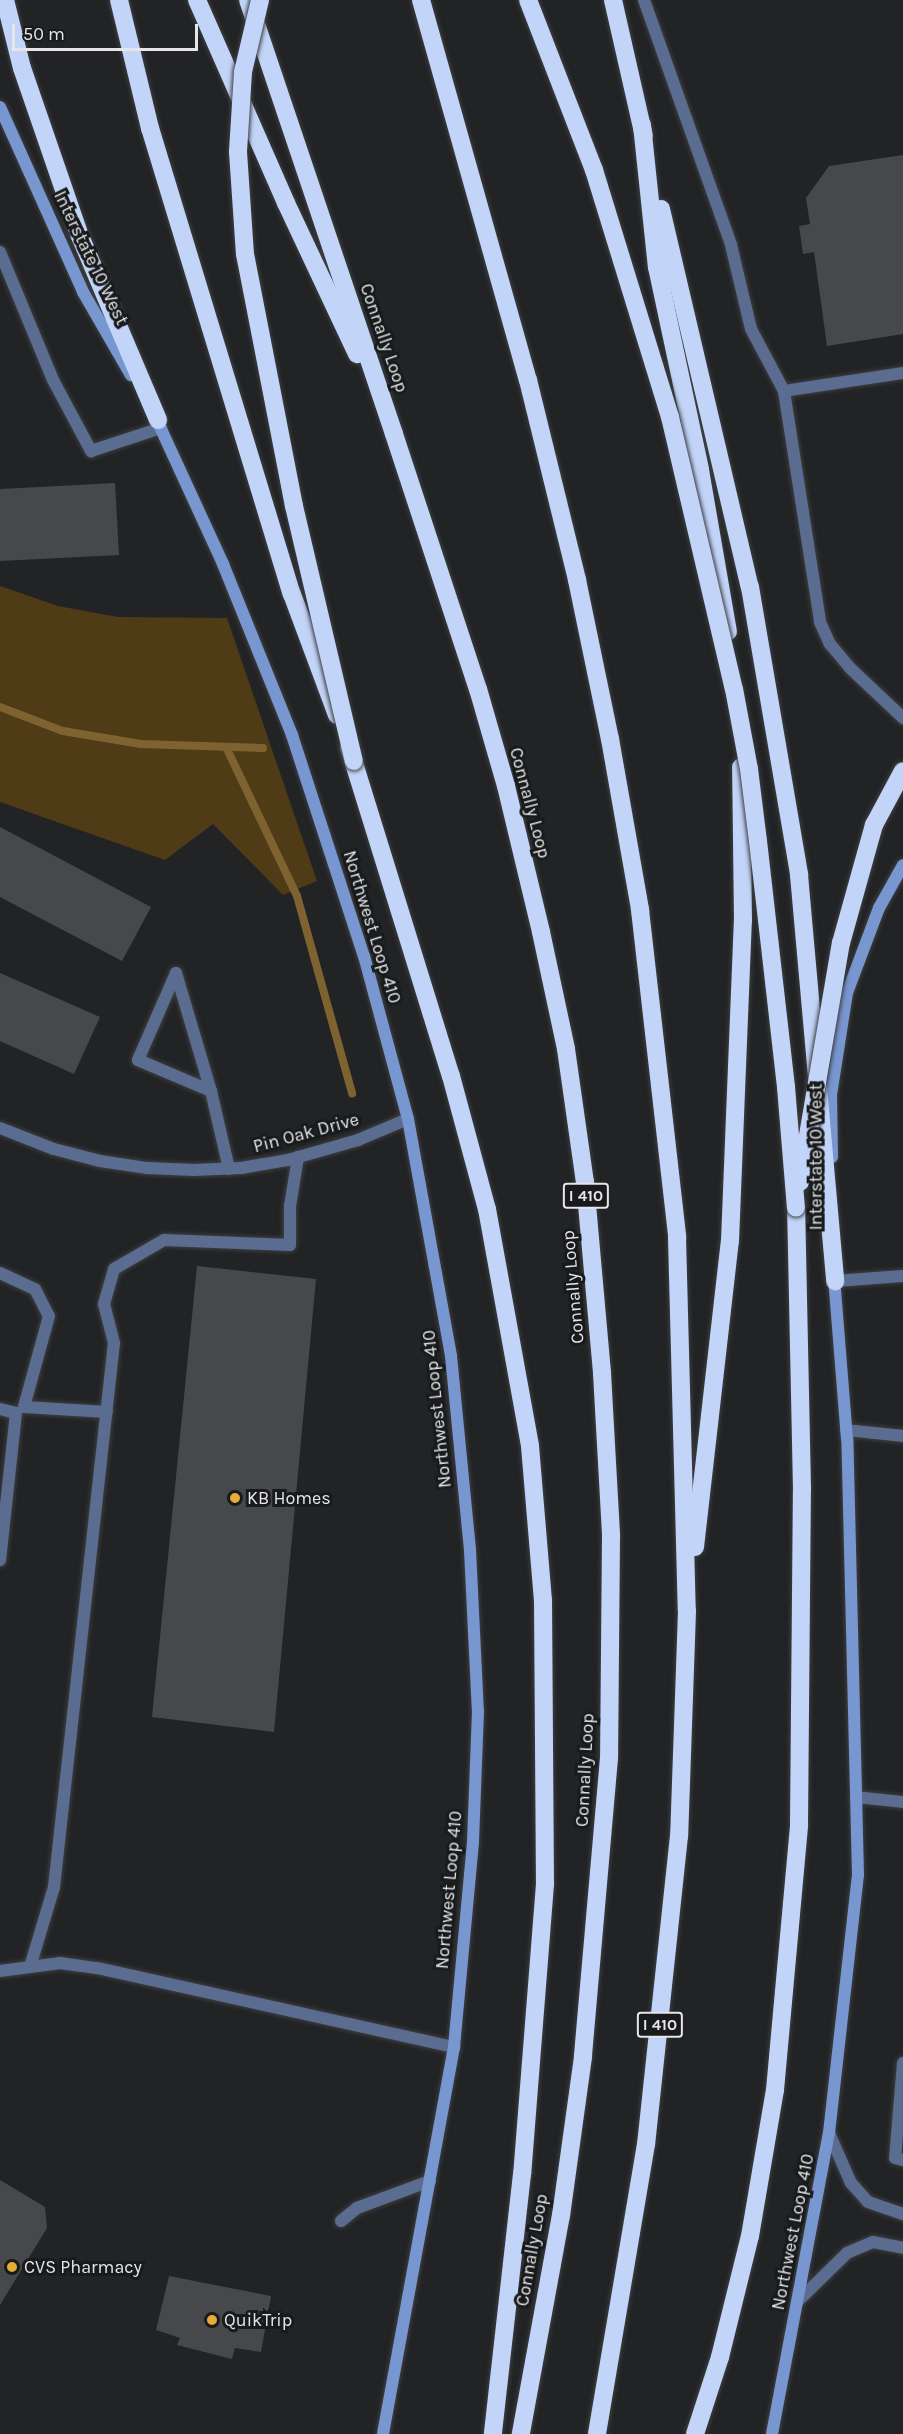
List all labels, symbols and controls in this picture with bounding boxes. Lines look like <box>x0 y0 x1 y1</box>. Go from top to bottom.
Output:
scale bar <box>15 12 201 50</box>
text: 50 m <box>23 23 65 45</box>
street label: Interstate 10 West <box>49 187 133 329</box>
street label: Connally Loop <box>355 281 413 395</box>
street label: Connally Loop <box>505 745 555 861</box>
street label: Northwest Loop 410 <box>338 848 406 1006</box>
street label: Interstate 10 West <box>805 1084 827 1230</box>
street label: Pin Oak Drive <box>251 1109 361 1157</box>
road number: I 410 <box>562 1183 610 1209</box>
street label: Connally Loop <box>557 1229 589 1345</box>
street label: Northwest Loop 410 <box>418 1329 456 1489</box>
place label: KB Homes <box>247 1487 331 1509</box>
marker: KB Homes <box>228 1491 242 1505</box>
street label: Connally Loop <box>571 1713 599 1827</box>
street label: Northwest Loop 410 <box>431 1810 467 1970</box>
road number: I 410 <box>636 2012 684 2038</box>
street label: Northwest Loop 410 <box>767 2152 819 2312</box>
street label: Connally Loop <box>511 2192 553 2308</box>
place label: CVS Pharmacy <box>24 2256 142 2278</box>
marker: CVS Pharmacy <box>5 2260 19 2274</box>
place label: QuikTrip <box>224 2309 292 2331</box>
marker: QuikTrip <box>205 2313 219 2327</box>

